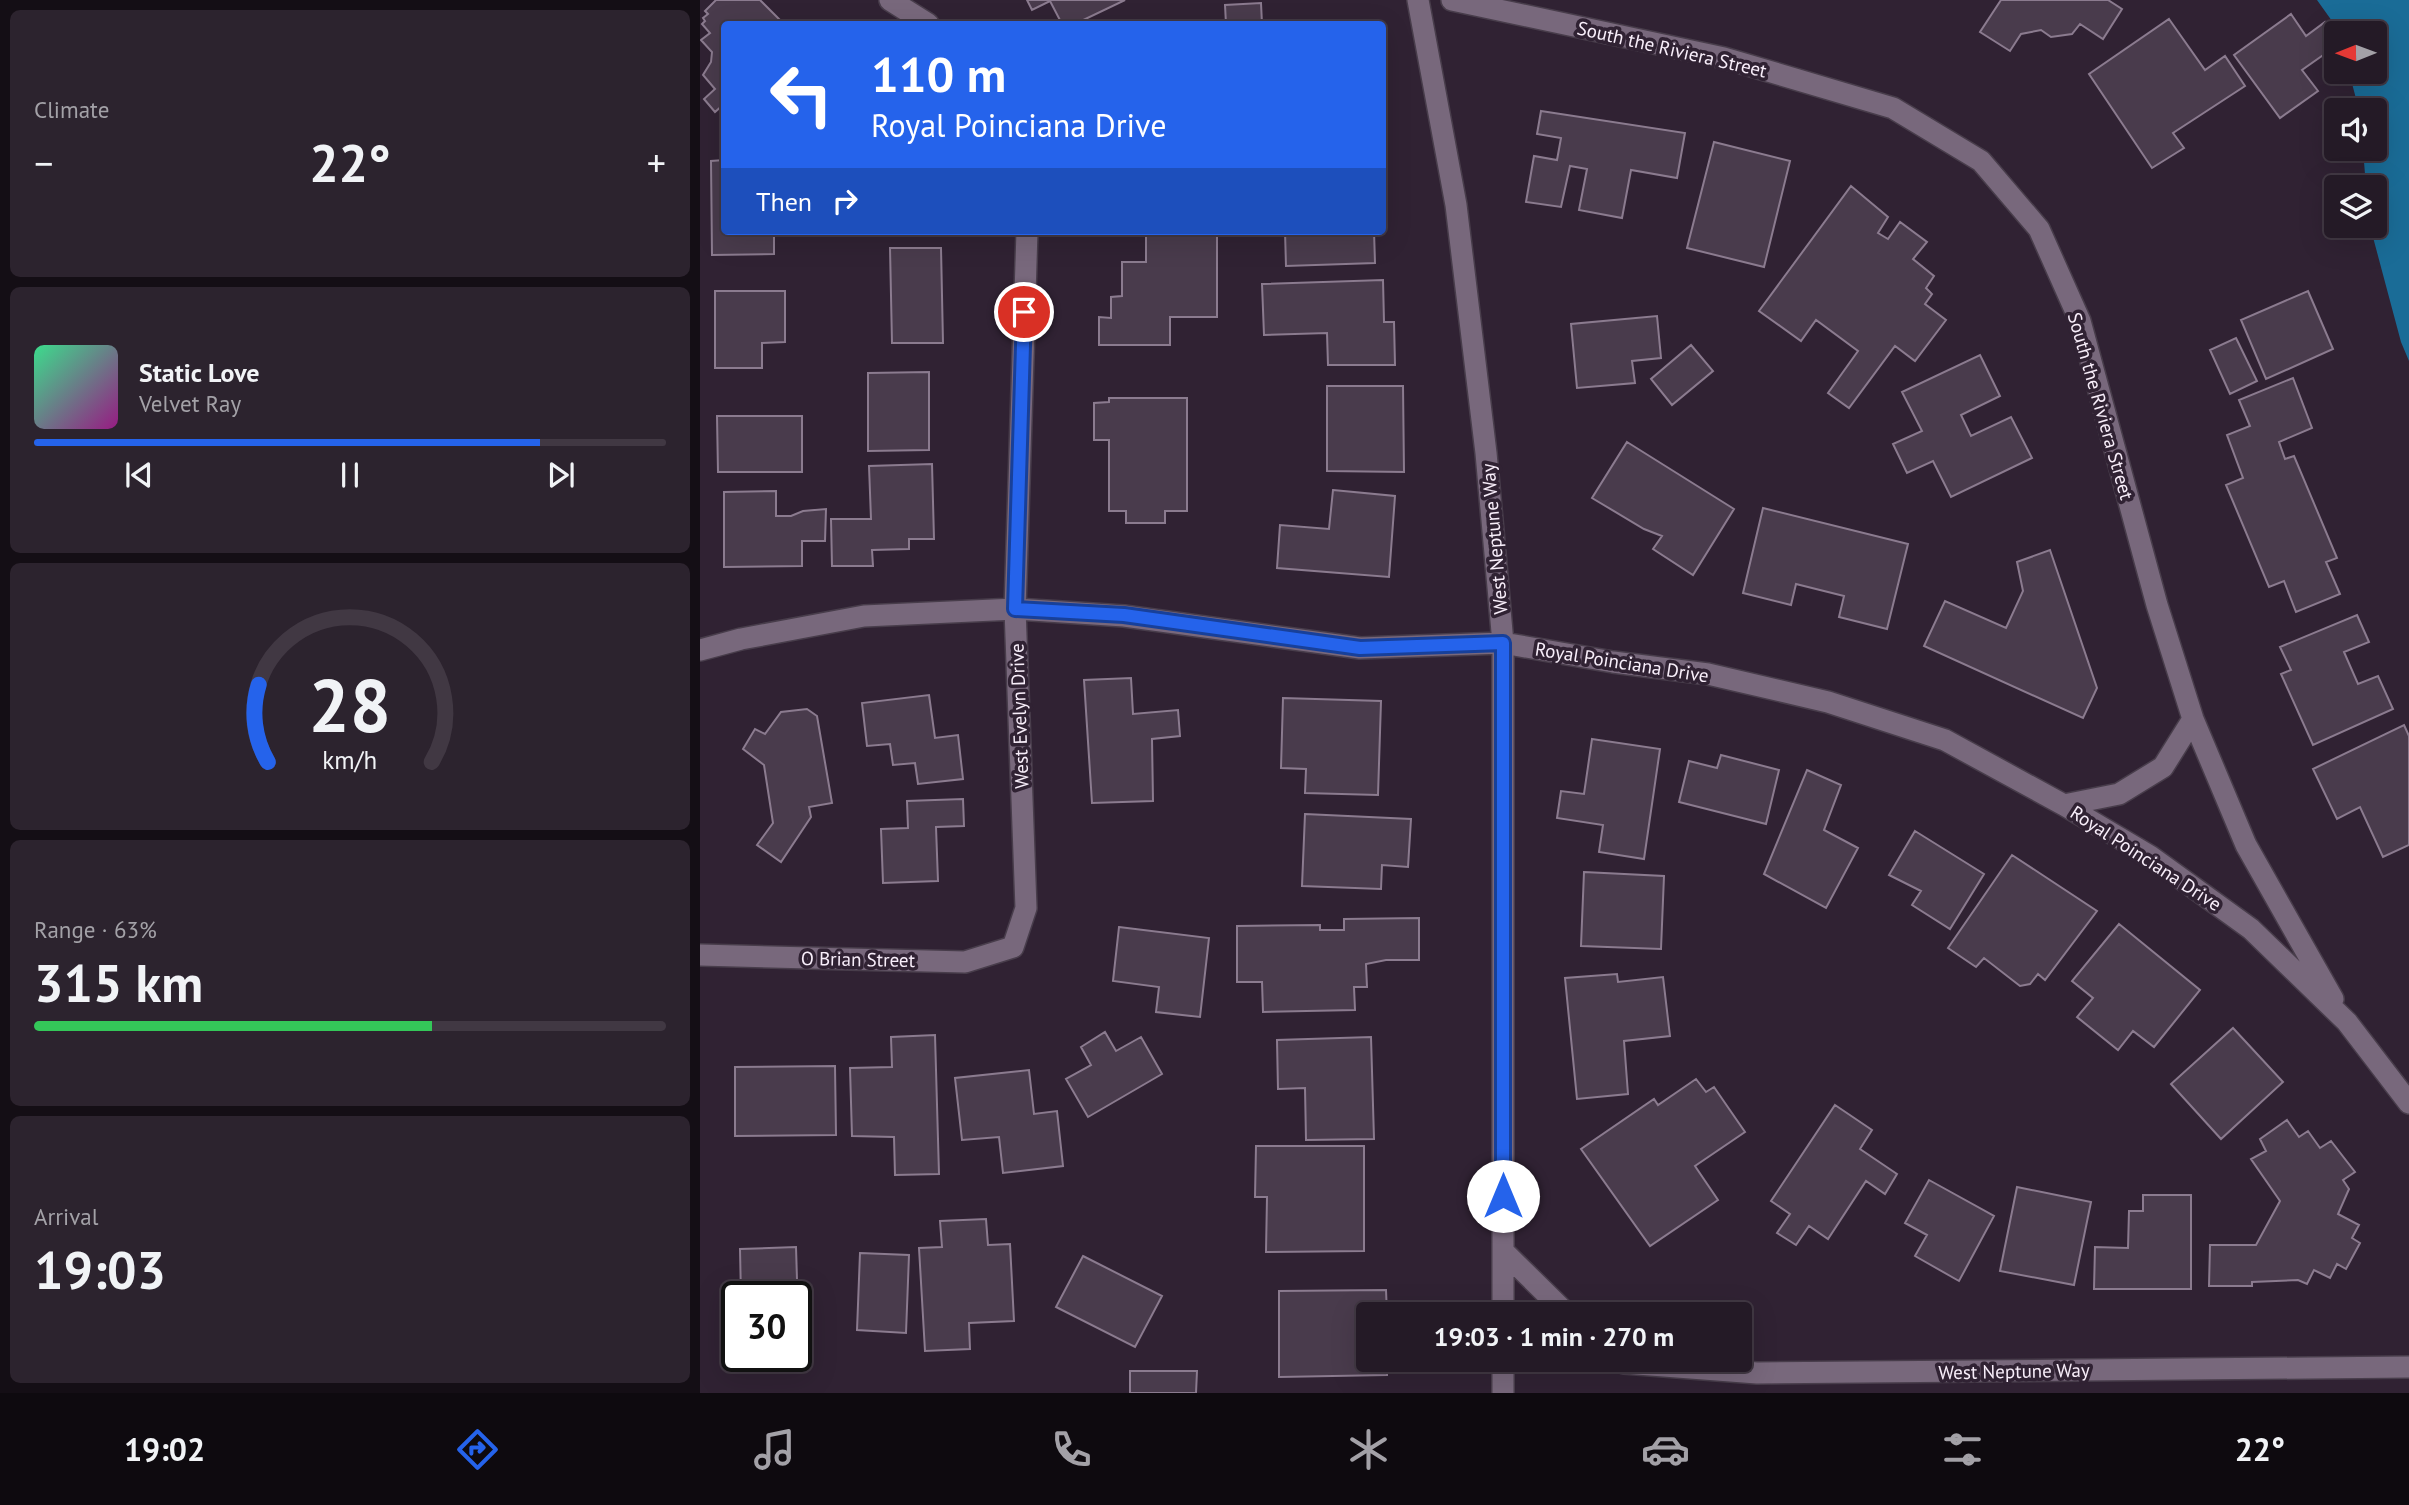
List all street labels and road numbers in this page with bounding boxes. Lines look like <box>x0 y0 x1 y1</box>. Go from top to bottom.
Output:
street label: South the Riviera Street <box>1575 16 1770 83</box>
street label: South the Riviera Street <box>2063 310 2139 503</box>
street label: West Neptune Way <box>1475 462 1513 616</box>
street label: Royal Poinciana Drive <box>1533 636 1711 688</box>
street label: West Evelyn Drive <box>1004 643 1034 789</box>
street label: Royal Poinciana Drive <box>2066 800 2226 916</box>
street label: O Brian Street <box>801 946 916 972</box>
street label: West Neptune Way <box>1938 1358 2090 1384</box>

